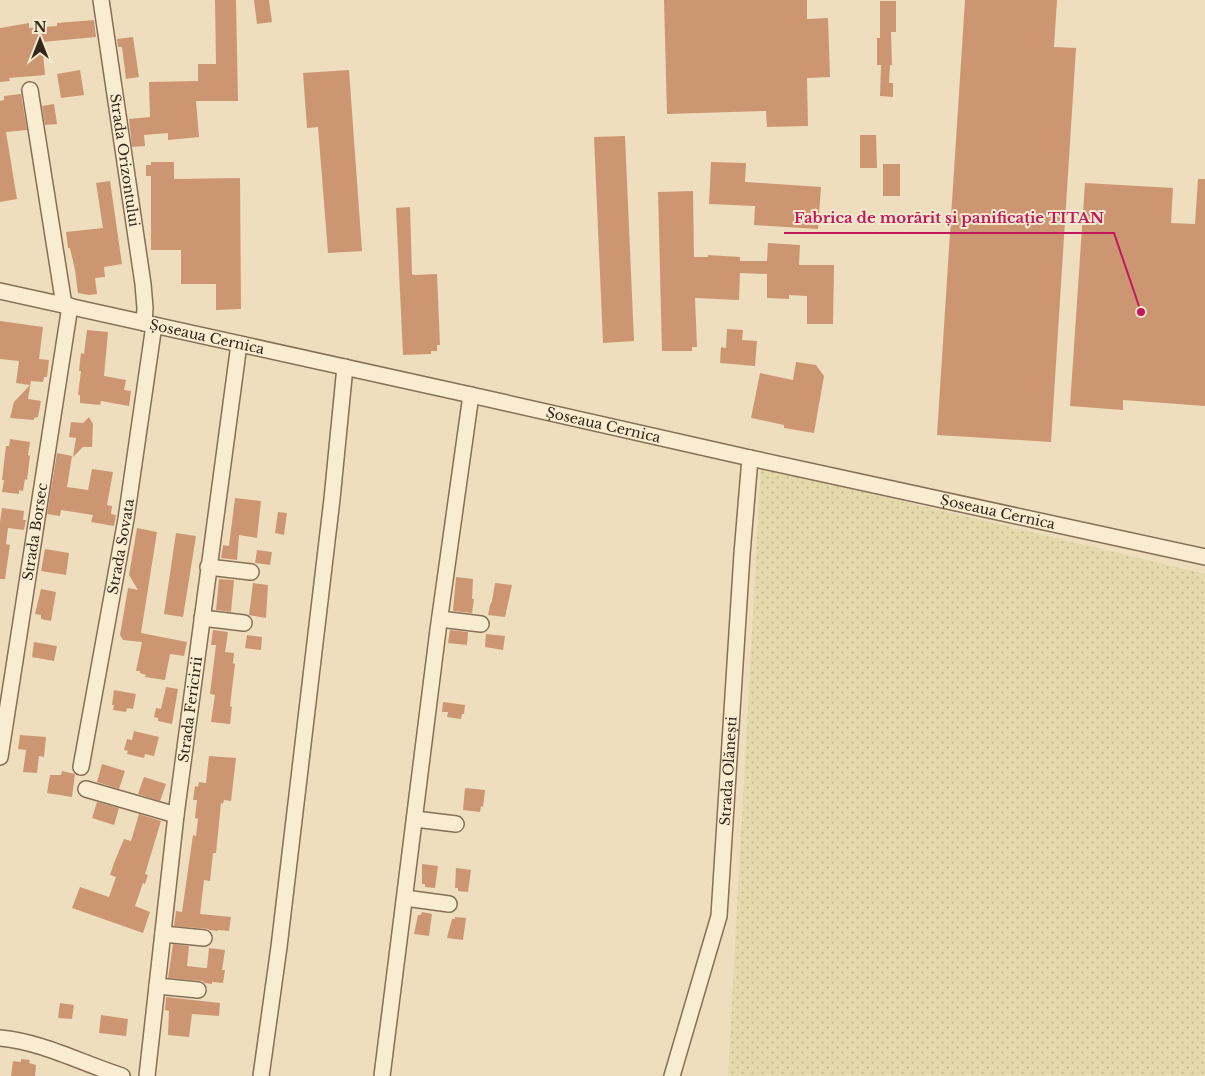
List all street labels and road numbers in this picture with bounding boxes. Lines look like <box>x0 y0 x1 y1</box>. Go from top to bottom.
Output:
street label: Strada Orizontului <box>106 92 143 228</box>
street label: Șoseaua Cernica <box>148 315 266 358</box>
street label: Șoseaua Cernica <box>544 403 663 447</box>
street label: Strada Borsec <box>19 481 51 582</box>
street label: Șoseaua Cernica <box>939 491 1057 533</box>
street label: Strada Sovata <box>103 497 138 596</box>
street label: Strada Fericirii <box>174 655 206 764</box>
street label: Strada Olănești <box>716 716 741 826</box>

